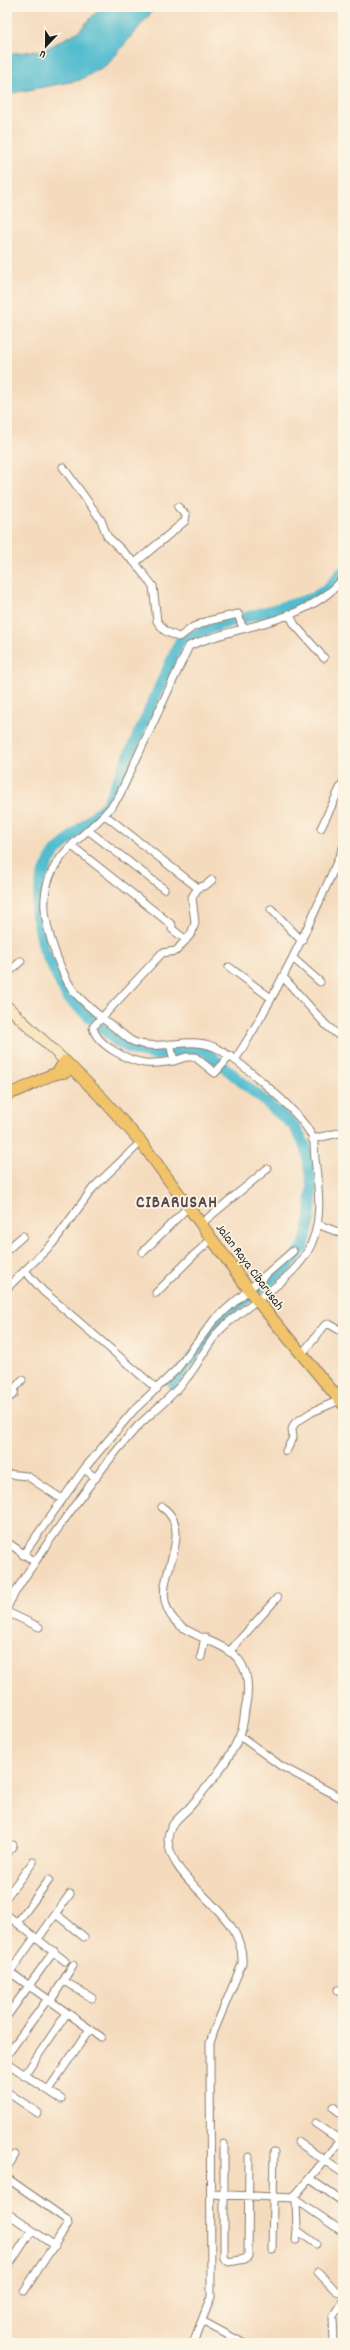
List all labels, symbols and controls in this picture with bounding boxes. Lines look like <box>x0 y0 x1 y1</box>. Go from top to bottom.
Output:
north arrow <box>26 26 66 66</box>
text: U <box>38 45 48 62</box>
district label: CIBARUSAH <box>136 1192 218 1216</box>
street label: Jalan Raya Cibarusah <box>210 1220 288 1315</box>

